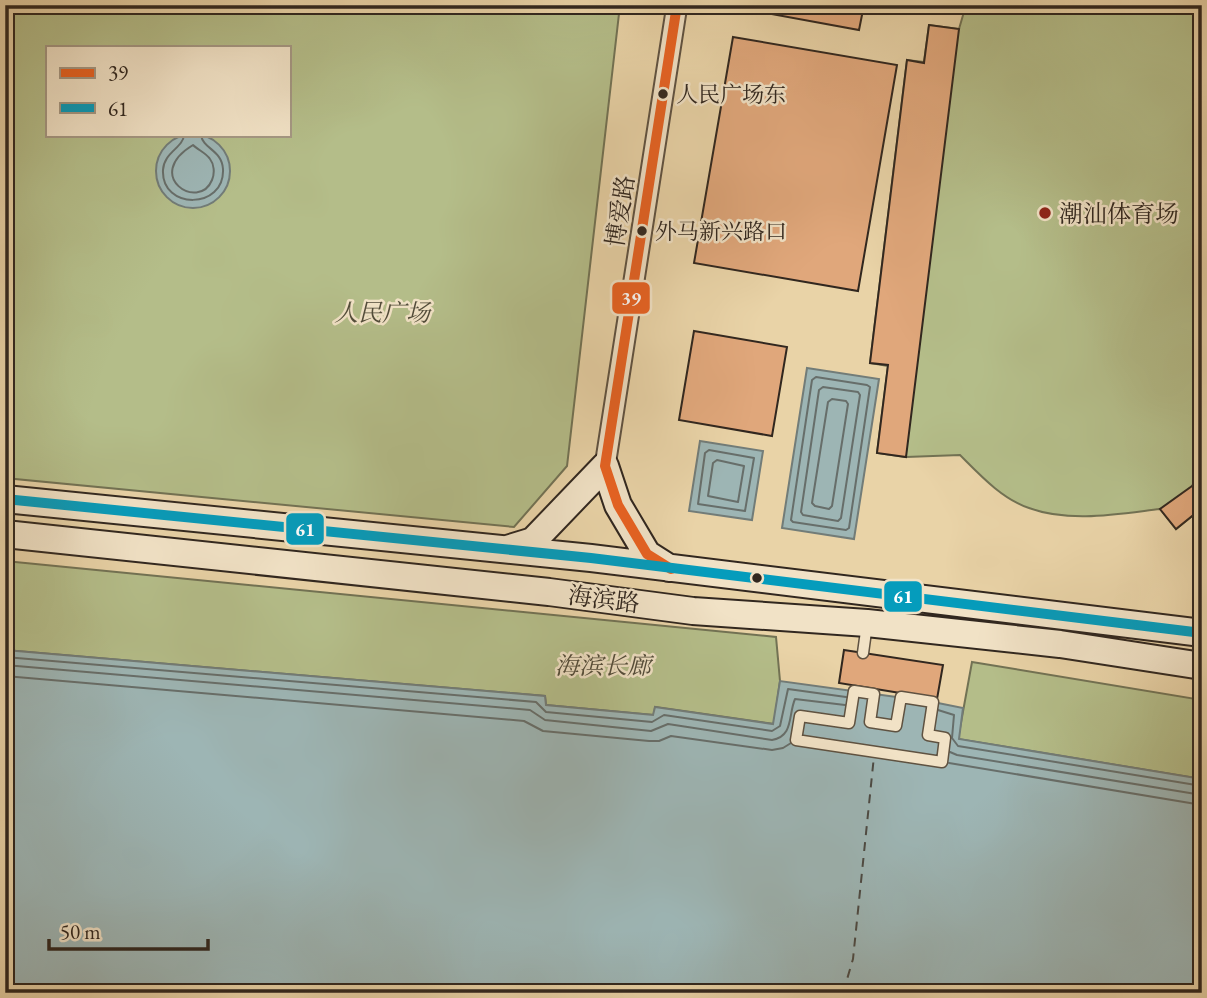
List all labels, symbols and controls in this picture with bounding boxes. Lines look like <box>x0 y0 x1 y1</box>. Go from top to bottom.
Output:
legend <box>46 46 290 136</box>
text: 39 <box>108 59 128 86</box>
place label: 人民广场东 <box>676 80 786 109</box>
marker: 人民广场东 <box>656 87 670 101</box>
text: 61 <box>108 95 128 122</box>
street label: 博爱路 <box>599 173 641 249</box>
place label: 潮汕体育场 <box>1059 198 1179 229</box>
marker: 潮汕体育场 <box>1037 205 1053 221</box>
place label: 外马新兴路口 <box>655 217 787 246</box>
marker: 外马新兴路口 <box>635 224 649 238</box>
line badge: 39 <box>611 281 651 315</box>
text: 39 <box>621 286 641 311</box>
park label: 人民广场 <box>334 297 432 328</box>
line badge: 61 <box>285 512 325 546</box>
text: 61 <box>295 517 315 542</box>
unlabelled marker <box>750 571 764 585</box>
street label: 海滨路 <box>566 579 642 619</box>
line badge: 61 <box>883 580 923 613</box>
text: 61 <box>893 584 913 609</box>
park label: 海滨长廊 <box>555 650 655 681</box>
scale bar <box>49 907 208 951</box>
text: 50 m <box>60 918 101 945</box>

